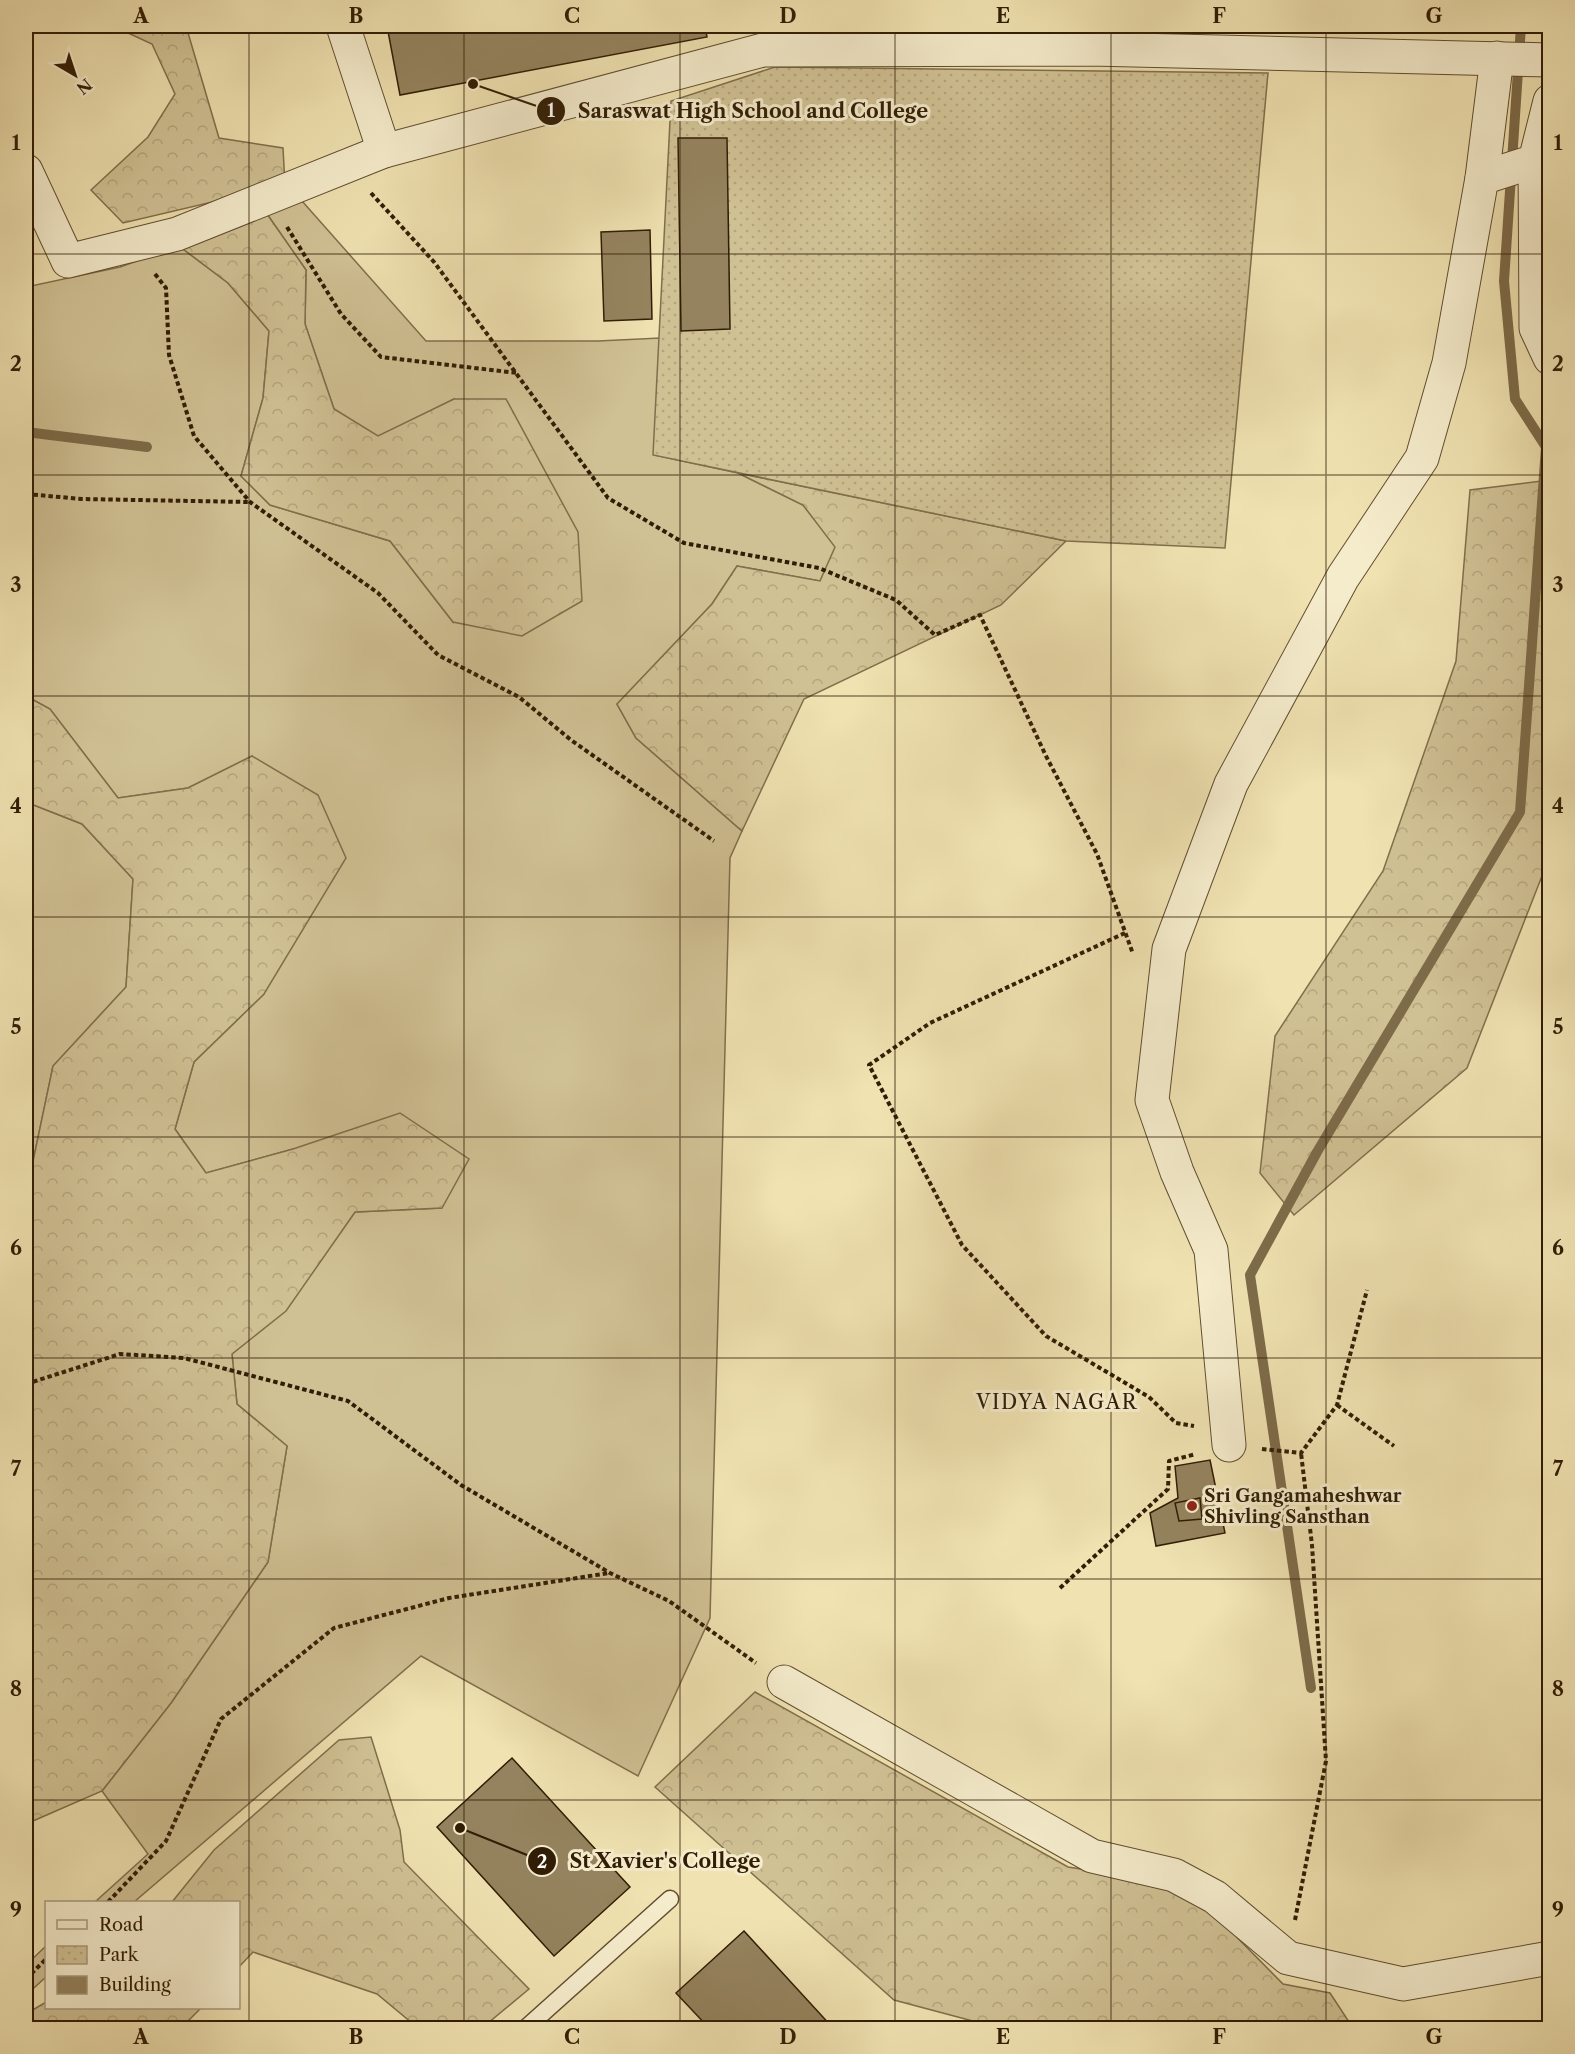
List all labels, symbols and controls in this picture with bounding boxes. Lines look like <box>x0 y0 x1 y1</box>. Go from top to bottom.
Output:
text: A <box>132 4 149 28</box>
text: B <box>349 4 364 28</box>
text: C <box>564 4 580 28</box>
text: D <box>779 4 797 28</box>
text: E <box>996 4 1010 28</box>
text: F <box>1212 4 1226 28</box>
text: G <box>1426 4 1443 28</box>
north arrow <box>45 45 105 105</box>
text: N <box>73 75 96 99</box>
callout: Saraswat High School and College <box>536 92 940 130</box>
text: Saraswat High School and College <box>578 99 928 123</box>
text: 1 <box>547 100 555 122</box>
text: 1 <box>12 131 21 155</box>
text: 1 <box>1554 131 1563 155</box>
text: 2 <box>10 352 22 376</box>
text: 2 <box>1552 352 1564 376</box>
text: 3 <box>10 573 22 597</box>
text: 3 <box>1552 573 1564 597</box>
text: 4 <box>10 794 22 818</box>
text: 4 <box>1552 794 1564 818</box>
text: 5 <box>10 1015 22 1039</box>
text: 5 <box>1552 1015 1564 1039</box>
text: 6 <box>10 1236 22 1260</box>
text: 6 <box>1552 1236 1564 1260</box>
district label: VIDYA NAGAR <box>975 1390 1138 1414</box>
text: 7 <box>11 1457 22 1481</box>
text: 7 <box>1553 1457 1564 1481</box>
place label: Sri Gangamaheshwar Shivling Sansthan <box>1204 1485 1402 1528</box>
marker: Sri Gangamaheshwar Shivling Sansthan <box>1185 1499 1199 1513</box>
text: 8 <box>10 1677 22 1701</box>
text: 8 <box>1552 1677 1564 1701</box>
callout: St Xavier's College <box>527 1842 773 1880</box>
text: St Xavier's College <box>569 1849 761 1873</box>
text: 2 <box>537 1851 547 1873</box>
text: 9 <box>10 1898 22 1922</box>
text: 9 <box>1552 1898 1564 1922</box>
legend <box>45 1901 240 2009</box>
text: Road <box>99 1914 144 1936</box>
text: Park <box>99 1944 140 1966</box>
text: Building <box>99 1974 171 1996</box>
text: A <box>132 2025 149 2049</box>
text: B <box>349 2025 364 2049</box>
text: C <box>564 2025 580 2049</box>
text: D <box>779 2025 797 2049</box>
text: E <box>996 2025 1010 2049</box>
text: F <box>1212 2025 1226 2049</box>
text: G <box>1426 2025 1443 2049</box>

